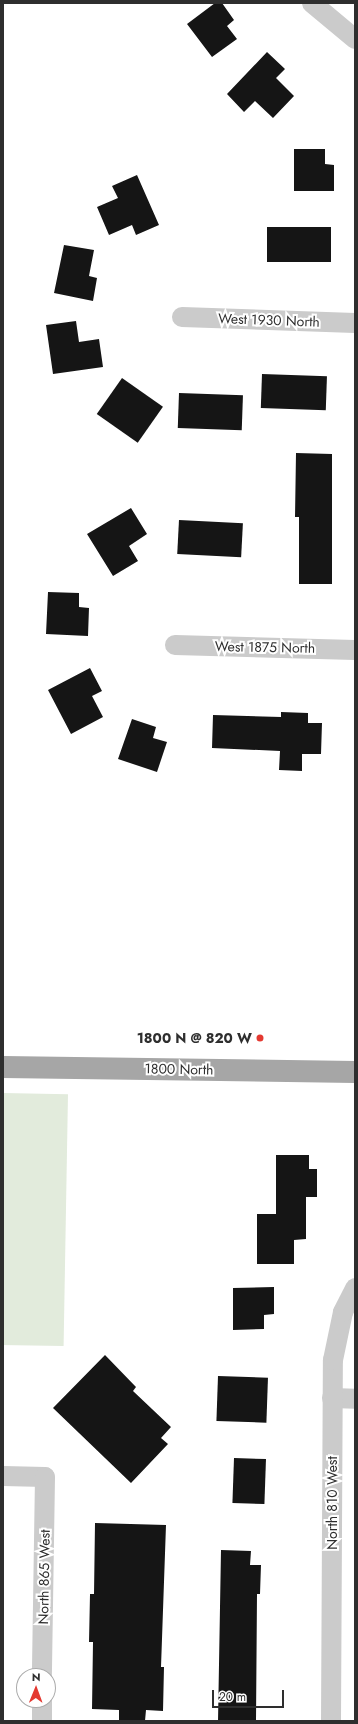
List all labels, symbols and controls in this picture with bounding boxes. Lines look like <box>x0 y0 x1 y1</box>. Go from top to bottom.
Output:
street label: West 1930 North <box>218 310 320 330</box>
street label: West 1875 North <box>215 638 315 656</box>
place label: 1800 N @ 820 W <box>137 1030 252 1046</box>
marker: 1800 N @ 820 W <box>255 1033 265 1043</box>
street label: 1800 North <box>144 1060 214 1078</box>
street label: North 810 West <box>324 1456 340 1550</box>
street label: North 865 West <box>35 1529 53 1625</box>
north arrow <box>16 1668 56 1708</box>
text: N <box>32 1669 41 1685</box>
scale bar <box>214 1682 286 1708</box>
text: 20 m <box>219 1688 246 1706</box>

